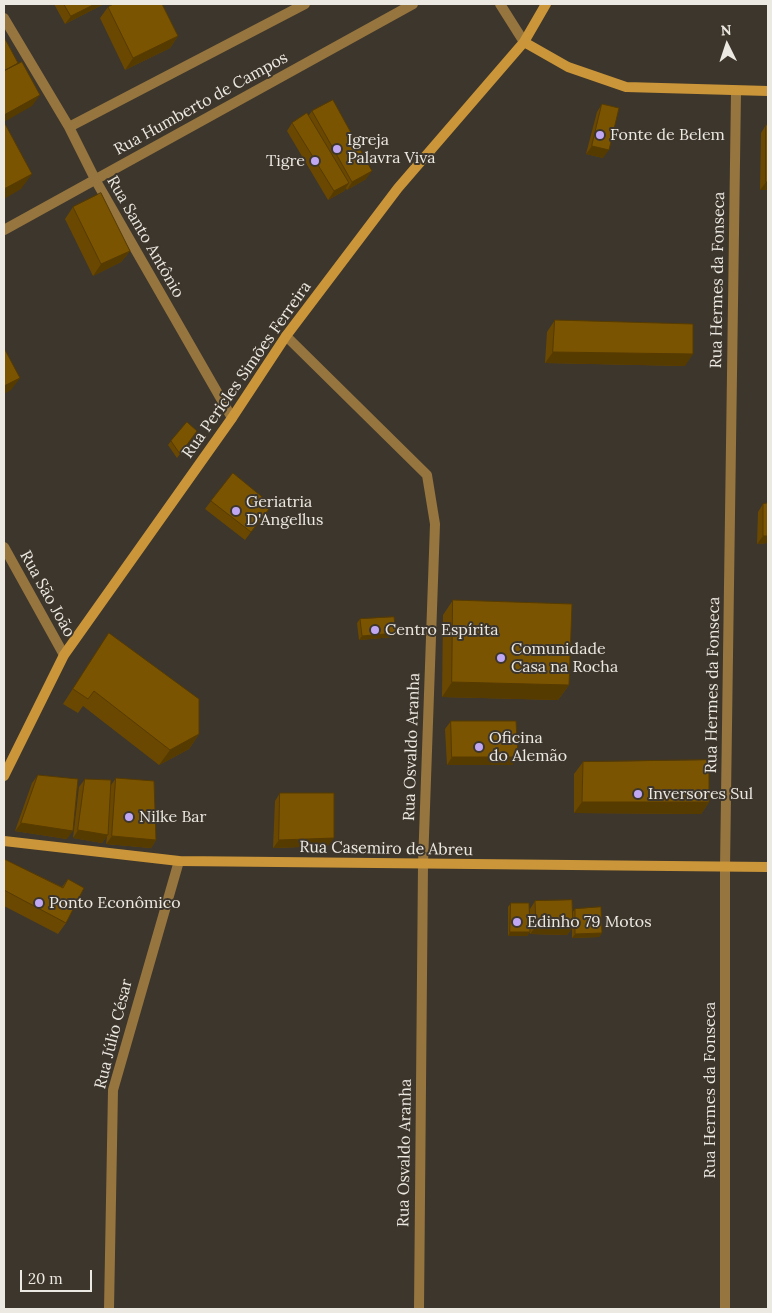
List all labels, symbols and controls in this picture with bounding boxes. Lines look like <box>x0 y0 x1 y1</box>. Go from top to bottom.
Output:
north arrow <box>702 20 752 70</box>
text: N <box>720 21 732 39</box>
street label: Rua Humberto de Campos <box>111 48 291 160</box>
place label: Fonte de Belem <box>610 125 725 145</box>
marker: Fonte de Belem <box>594 129 606 141</box>
place label: Igreja Palavra Viva <box>347 130 435 168</box>
marker: Igreja Palavra Viva <box>331 143 343 155</box>
place label: Tigre <box>266 151 305 171</box>
marker: Tigre <box>309 155 321 167</box>
street label: Rua Santo Antônio <box>102 173 188 301</box>
street label: Rua Hermes da Fonseca <box>707 191 729 369</box>
street label: Rua Pericles Simões Ferreira <box>178 278 316 462</box>
place label: Geriatria D'Angellus <box>246 492 323 530</box>
marker: Geriatria D'Angellus <box>230 505 242 517</box>
street label: Rua São João <box>15 547 79 641</box>
street label: Rua Hermes da Fonseca <box>702 596 724 774</box>
place label: Centro Espírita <box>385 620 499 640</box>
marker: Centro Espírita <box>369 624 381 636</box>
place label: Comunidade Casa na Rocha <box>511 639 618 677</box>
marker: Comunidade Casa na Rocha <box>495 652 507 664</box>
street label: Rua Osvaldo Aranha <box>400 672 424 822</box>
place label: Oficina do Alemão <box>489 728 567 766</box>
marker: Oficina do Alemão <box>473 741 485 753</box>
place label: Inversores Sul <box>648 784 753 804</box>
marker: Inversores Sul <box>632 788 644 800</box>
place label: Nilke Bar <box>139 807 207 827</box>
marker: Nilke Bar <box>123 811 135 823</box>
street label: Rua Casemiro de Abreu <box>299 838 473 860</box>
place label: Ponto Econômico <box>49 893 181 913</box>
marker: Ponto Econômico <box>33 897 45 909</box>
place label: Edinho 79 Motos <box>527 912 652 932</box>
marker: Edinho 79 Motos <box>511 916 523 928</box>
street label: Rua Júlio César <box>91 977 137 1091</box>
street label: Rua Hermes da Fonseca <box>700 1002 720 1178</box>
street label: Rua Osvaldo Aranha <box>394 1079 416 1227</box>
scale bar <box>22 1260 95 1292</box>
text: 20 m <box>28 1269 63 1288</box>

